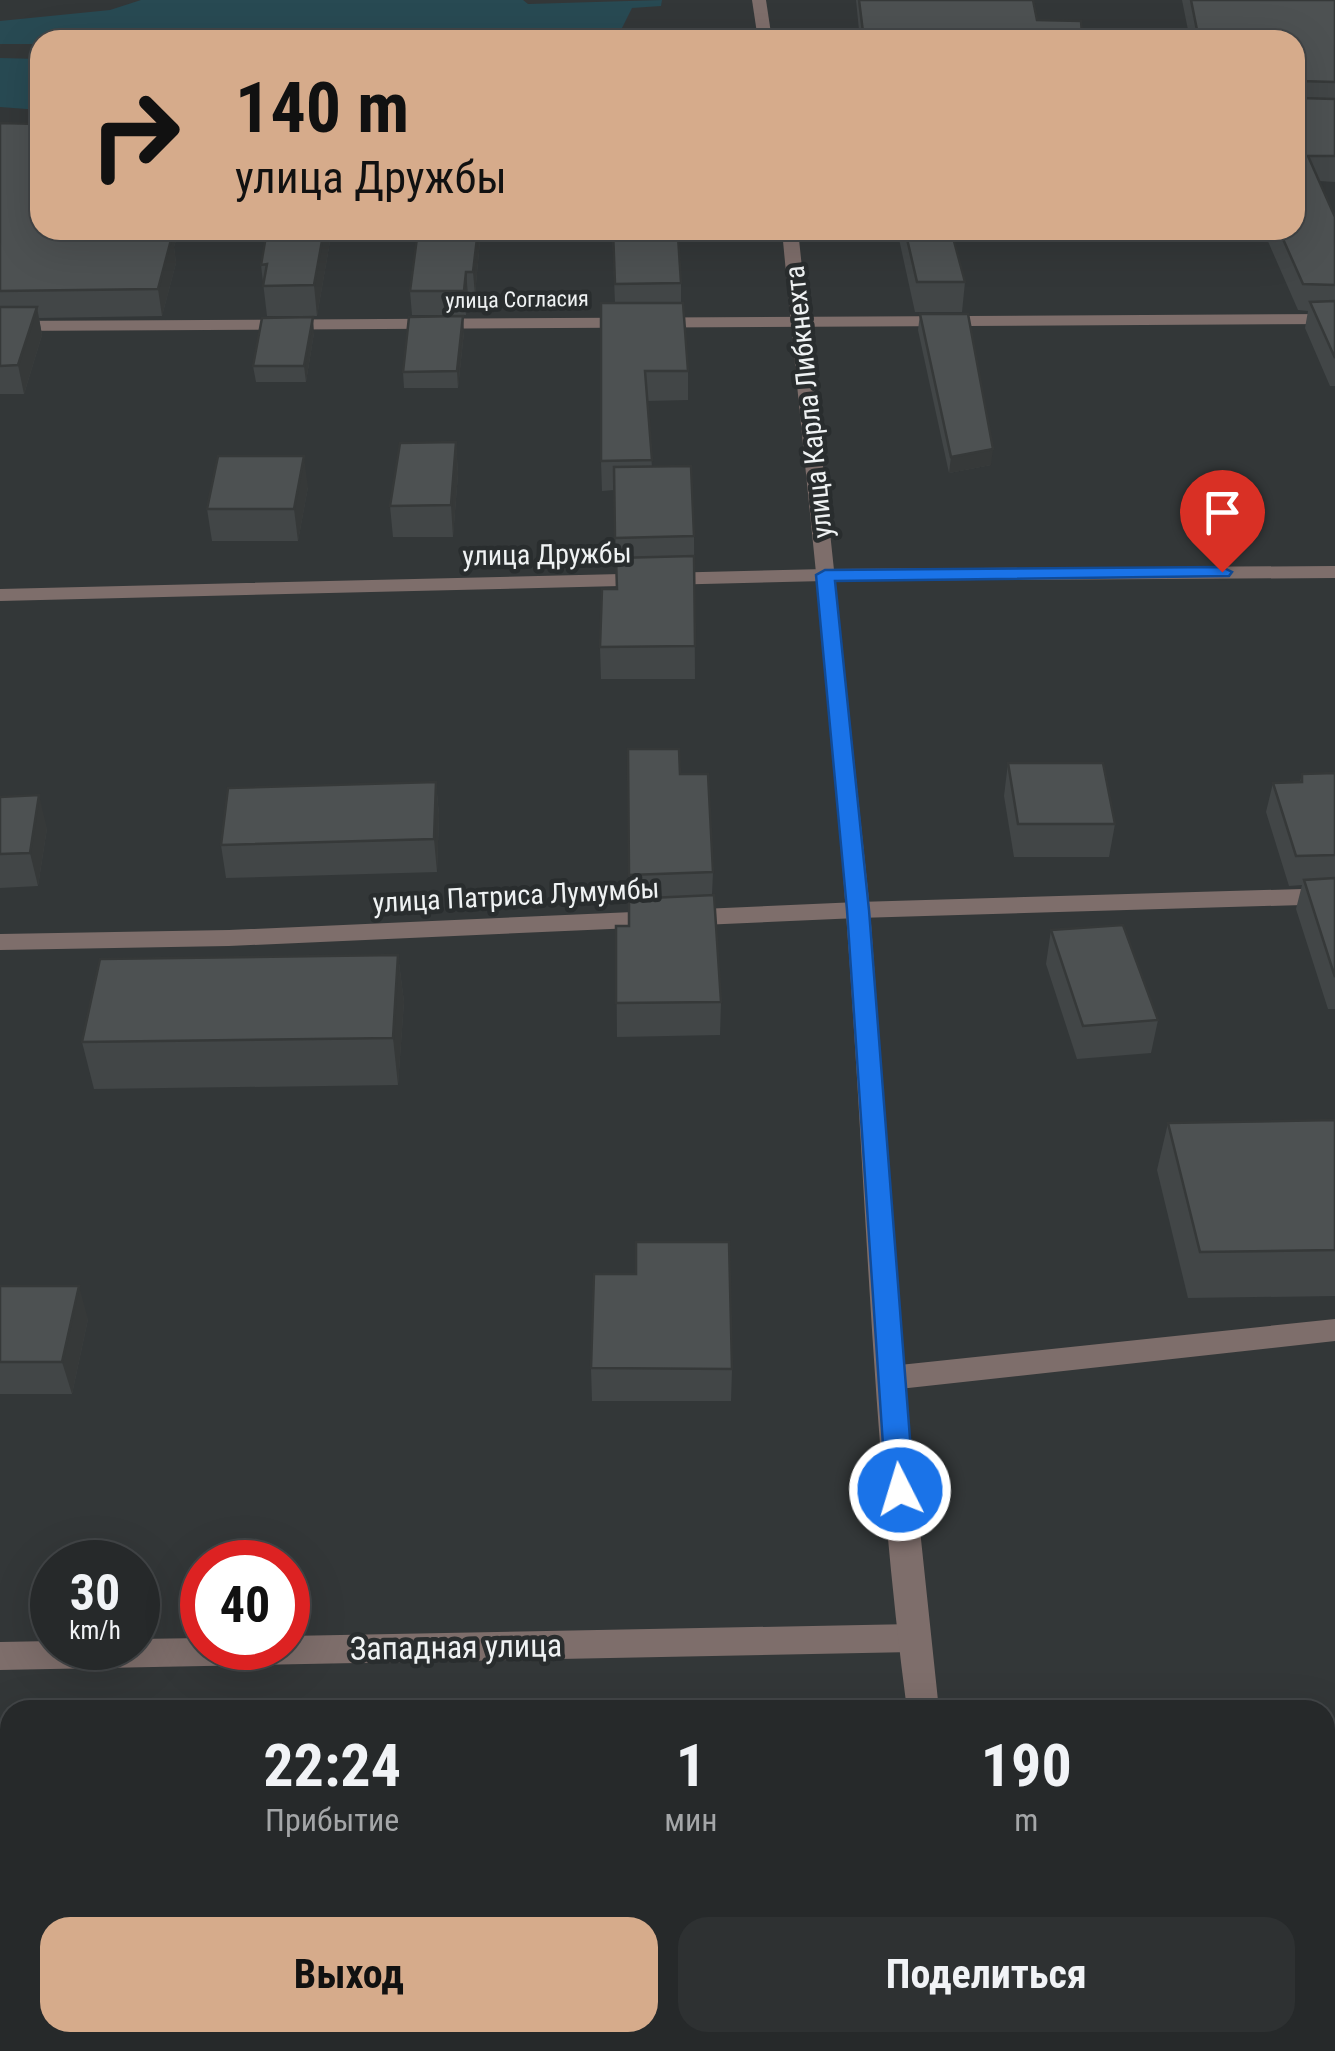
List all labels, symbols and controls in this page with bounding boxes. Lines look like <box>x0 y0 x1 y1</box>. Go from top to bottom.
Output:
text: 140 m <box>235 67 409 149</box>
icon: right <box>70 70 200 200</box>
text: улица Дружбы <box>235 151 507 204</box>
street label: улица Карла Либкнехта <box>778 264 839 540</box>
street label: улица Согласия <box>445 286 589 313</box>
pin <box>1180 470 1265 573</box>
icon: arrive <box>1195 485 1250 540</box>
street label: улица Дружбы <box>462 537 632 572</box>
street label: улица Патриса Лумумбы <box>372 872 660 919</box>
position arrow <box>848 1438 952 1542</box>
speed limit sign: 40 <box>180 1540 310 1670</box>
text: 30 <box>70 1564 120 1622</box>
text: km/h <box>69 1616 121 1645</box>
street label: Западная улица <box>349 1626 563 1668</box>
text: 22:24 <box>263 1730 401 1801</box>
text: 1 <box>676 1730 706 1801</box>
text: 190 <box>981 1730 1072 1801</box>
text: Прибытие <box>265 1801 399 1839</box>
text: мин <box>664 1801 717 1839</box>
text: m <box>1014 1801 1038 1839</box>
button: Выход <box>40 1917 658 2032</box>
button: Поделиться <box>678 1917 1295 2032</box>

